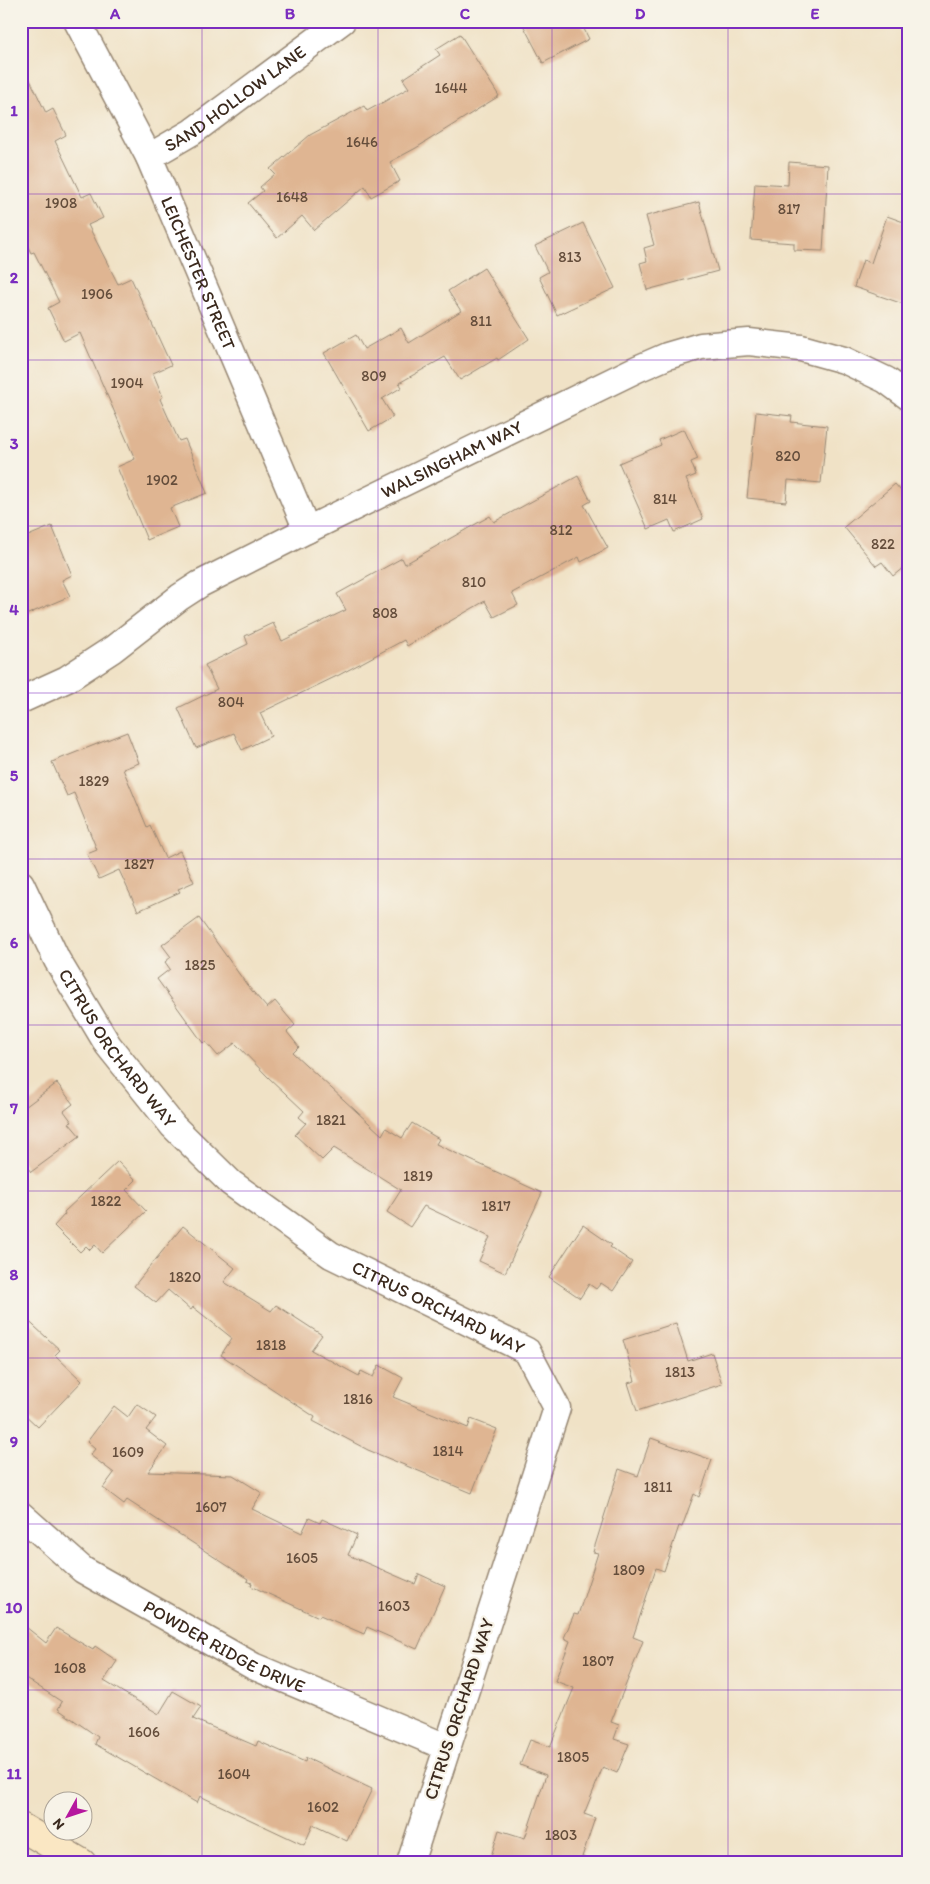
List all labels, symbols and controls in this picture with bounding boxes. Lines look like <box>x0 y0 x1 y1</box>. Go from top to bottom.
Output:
text: A <box>109 4 121 23</box>
text: B <box>285 4 296 23</box>
text: C <box>460 4 471 23</box>
text: D <box>635 4 646 23</box>
text: E <box>811 4 820 23</box>
street label: SAND HOLLOW LANE <box>160 41 310 157</box>
house number: 1644 <box>435 79 467 97</box>
text: 1 <box>10 101 18 120</box>
house number: 1646 <box>346 133 378 151</box>
house number: 1648 <box>276 188 308 206</box>
street label: LEICHESTER STREET <box>156 193 240 353</box>
house number: 1908 <box>45 194 77 212</box>
house number: 817 <box>778 200 801 218</box>
house number: 813 <box>558 248 582 266</box>
text: 2 <box>10 268 19 287</box>
house number: 1906 <box>81 285 113 303</box>
house number: 811 <box>470 312 492 330</box>
house number: 809 <box>361 367 387 385</box>
house number: 1904 <box>110 374 144 392</box>
street label: WALSINGHAM WAY <box>377 415 527 503</box>
text: 3 <box>10 434 19 453</box>
house number: 820 <box>775 447 801 465</box>
house number: 1902 <box>146 471 178 489</box>
house number: 814 <box>653 490 677 508</box>
house number: 812 <box>549 521 573 539</box>
house number: 822 <box>871 535 895 553</box>
house number: 810 <box>462 573 486 591</box>
text: 4 <box>9 600 19 619</box>
house number: 808 <box>372 604 398 622</box>
house number: 804 <box>218 693 244 711</box>
text: 5 <box>10 766 19 785</box>
house number: 1829 <box>79 772 110 790</box>
house number: 1827 <box>124 855 155 873</box>
text: 6 <box>10 933 19 952</box>
house number: 1825 <box>185 956 216 974</box>
street label: CITRUS ORCHARD WAY <box>54 965 181 1133</box>
text: 7 <box>9 1099 18 1118</box>
house number: 1821 <box>316 1111 346 1129</box>
house number: 1819 <box>403 1167 433 1185</box>
house number: 1822 <box>91 1192 122 1210</box>
house number: 1817 <box>481 1197 511 1215</box>
street label: CITRUS ORCHARD WAY <box>348 1256 529 1359</box>
text: 8 <box>10 1265 19 1284</box>
house number: 1820 <box>169 1268 201 1286</box>
house number: 1818 <box>256 1336 286 1354</box>
house number: 1813 <box>665 1363 695 1381</box>
house number: 1816 <box>343 1390 373 1408</box>
text: 9 <box>10 1432 18 1451</box>
house number: 1814 <box>432 1442 464 1460</box>
house number: 1609 <box>112 1443 144 1461</box>
house number: 1811 <box>643 1478 673 1496</box>
house number: 1607 <box>195 1498 227 1516</box>
house number: 1605 <box>286 1549 318 1567</box>
house number: 1809 <box>613 1561 645 1579</box>
street label: POWDER RIDGE DRIVE <box>140 1595 309 1698</box>
house number: 1603 <box>378 1597 410 1615</box>
text: 10 <box>5 1598 23 1617</box>
street label: CITRUS ORCHARD WAY <box>419 1615 499 1803</box>
house number: 1807 <box>582 1652 614 1670</box>
house number: 1608 <box>54 1659 86 1677</box>
house number: 1606 <box>128 1723 160 1741</box>
house number: 1805 <box>557 1748 589 1766</box>
text: 11 <box>7 1764 22 1783</box>
house number: 1604 <box>217 1765 251 1783</box>
north arrow <box>42 1792 92 1842</box>
house number: 1602 <box>307 1798 339 1816</box>
text: N <box>49 1815 68 1833</box>
house number: 1803 <box>545 1826 577 1844</box>

